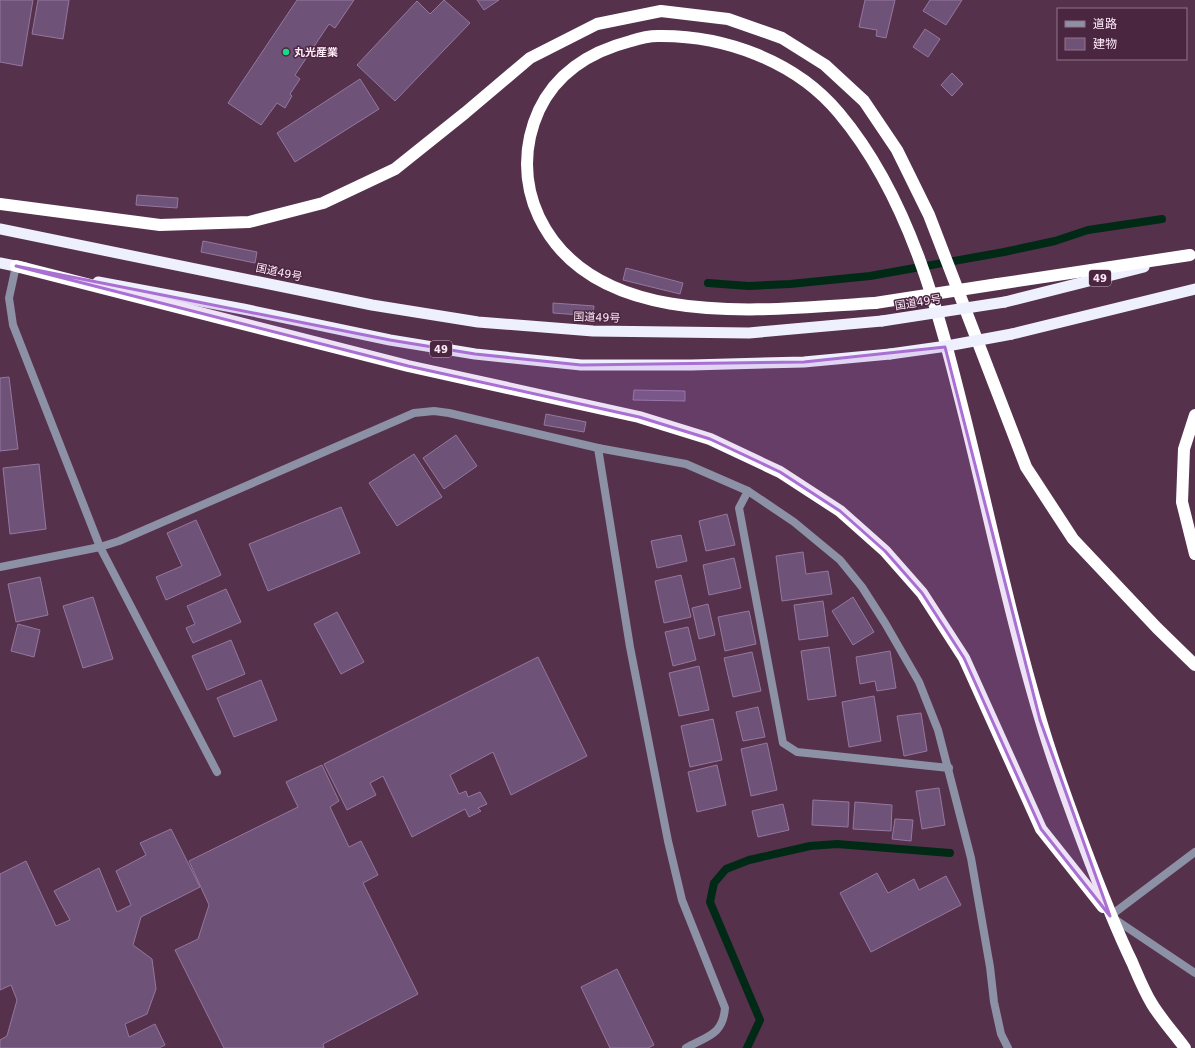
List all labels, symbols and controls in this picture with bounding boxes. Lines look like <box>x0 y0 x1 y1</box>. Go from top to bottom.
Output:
legend <box>1057 8 1187 60</box>
text: 道路 <box>1093 17 1117 31</box>
text: 建物 <box>1093 37 1117 51</box>
place label: 丸光産業 <box>294 46 338 59</box>
marker: 丸光産業 <box>281 47 291 57</box>
street label: 国道49号 <box>255 261 303 284</box>
road number: 49 <box>1089 270 1111 286</box>
street label: 国道49号 <box>894 292 942 313</box>
street label: 国道49号 <box>573 310 621 325</box>
road number: 49 <box>430 341 452 357</box>

